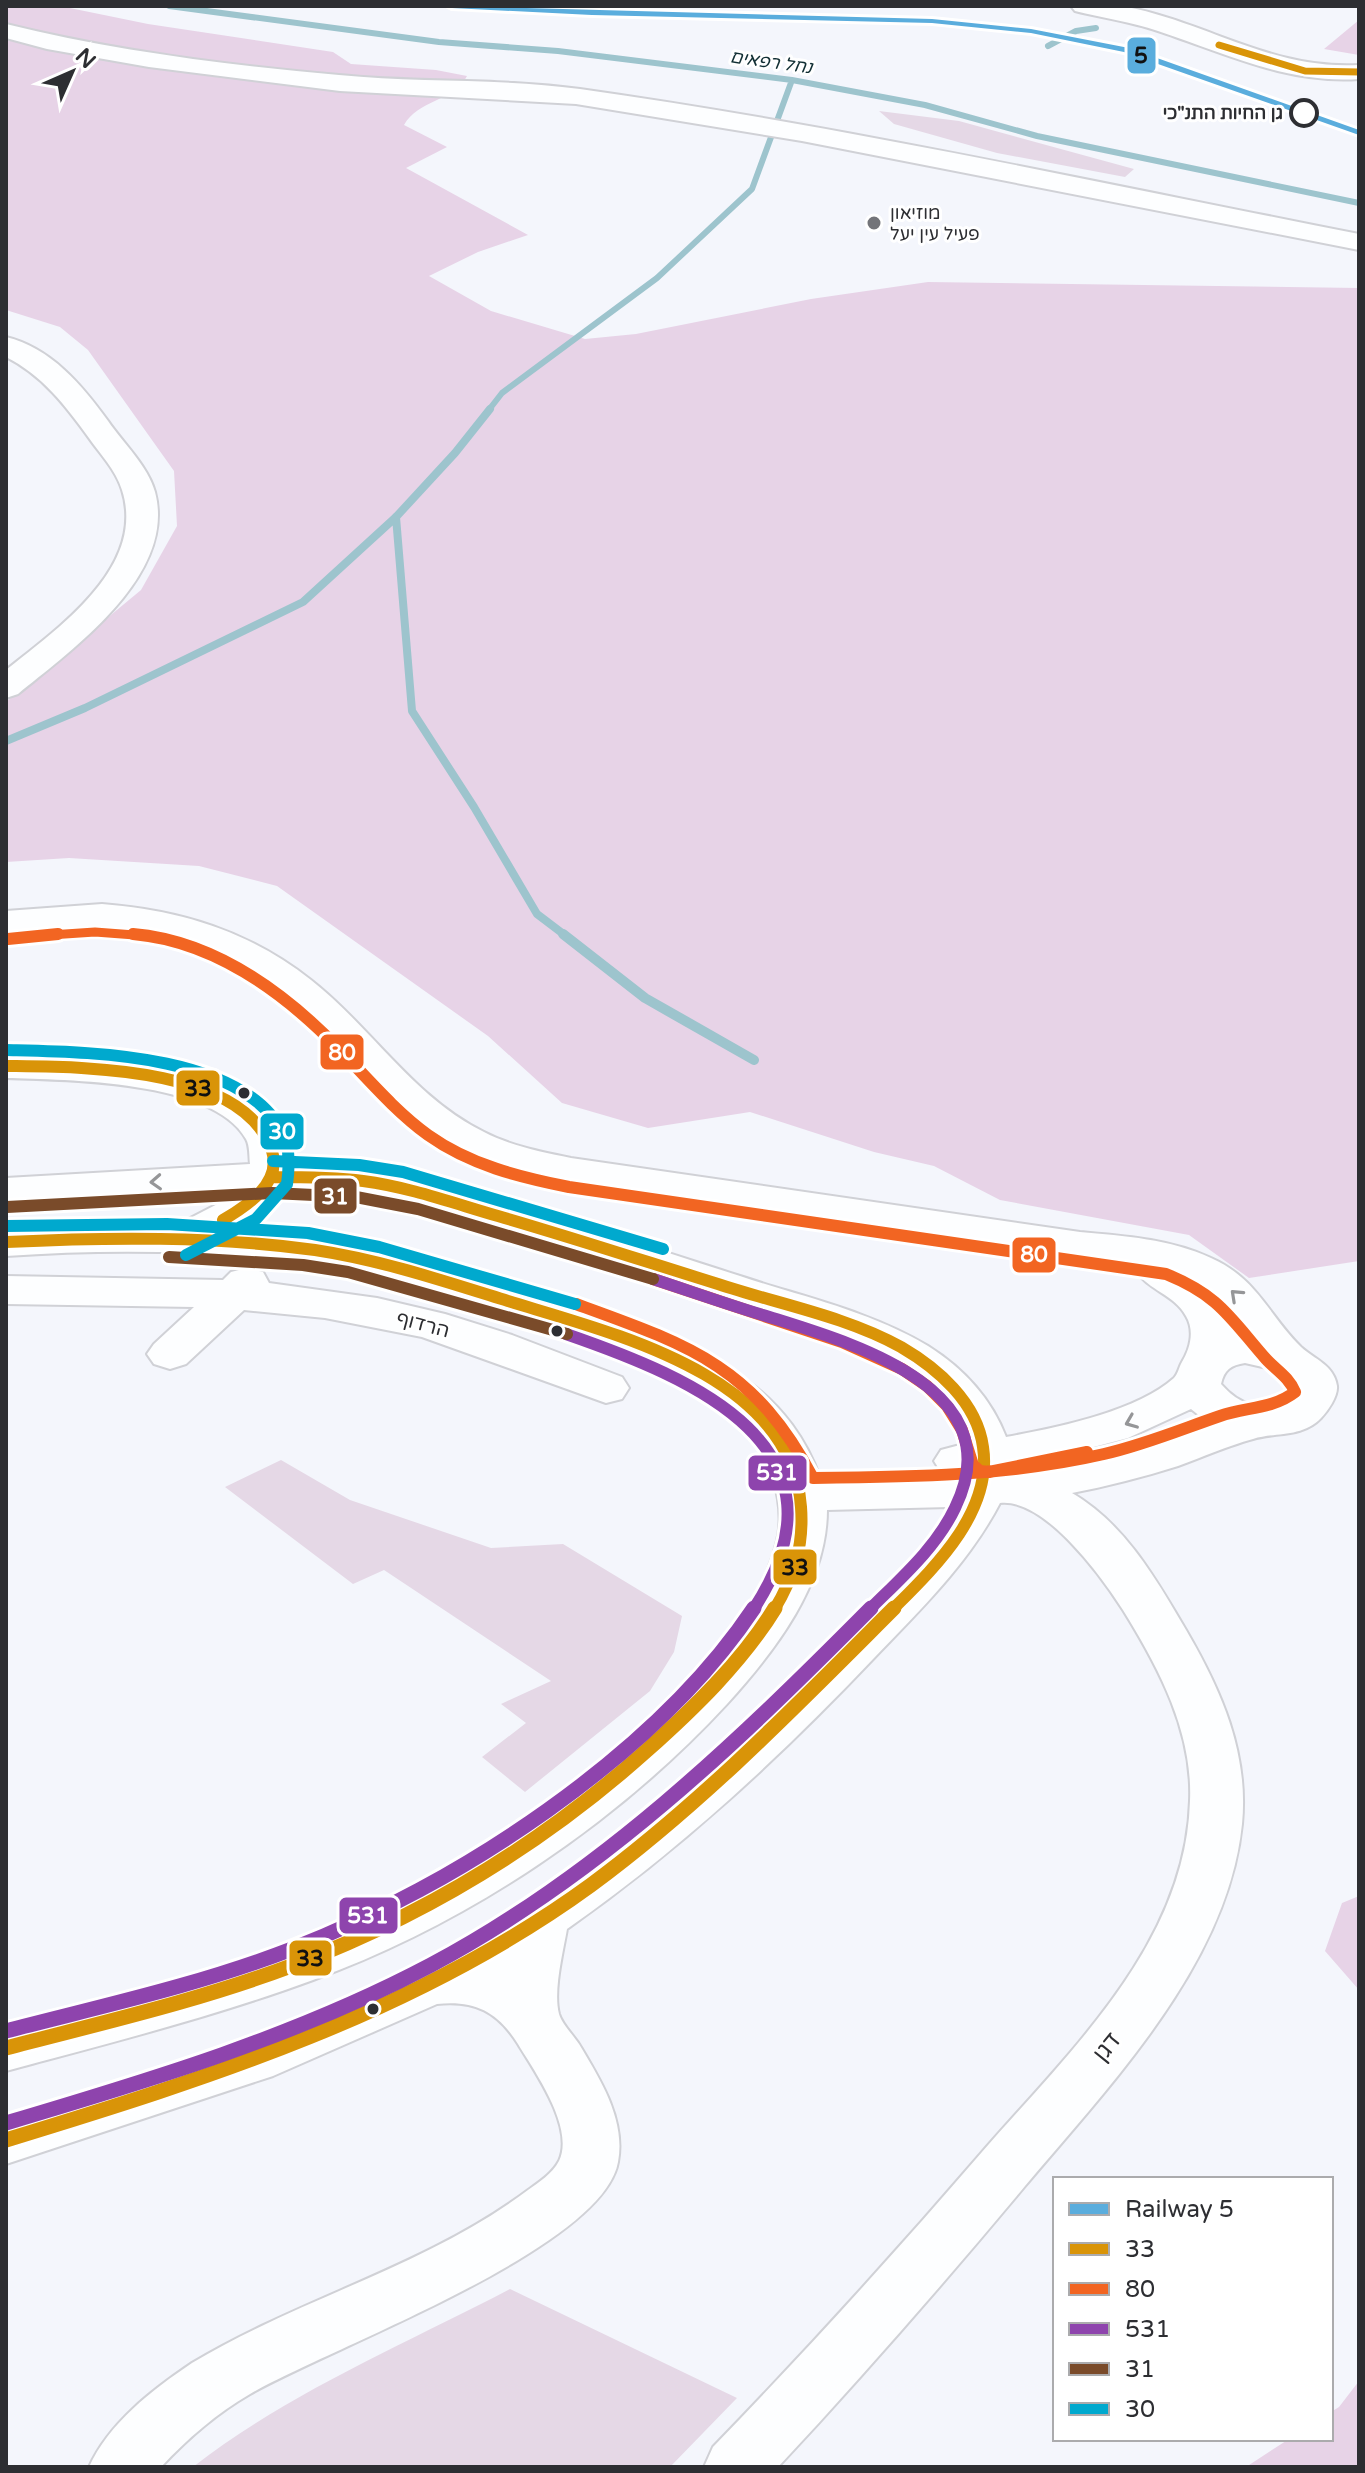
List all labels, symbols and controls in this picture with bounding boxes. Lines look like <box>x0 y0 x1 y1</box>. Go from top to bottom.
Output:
north arrow <box>32 32 112 112</box>
line badge: 5 <box>1126 36 1157 75</box>
text: N <box>70 43 101 74</box>
text: 5 <box>1134 43 1148 69</box>
water label: נחל רפאים <box>728 45 815 79</box>
marker: גן החיות התנ"כי <box>1290 99 1318 127</box>
place label: גן החיות התנ"כי <box>1163 102 1283 124</box>
place label: מוזיאון פעיל עין יעל <box>890 202 980 245</box>
marker: מוזיאון פעיל עין יעל <box>865 214 883 232</box>
line badge: 80 <box>319 1033 365 1071</box>
text: 80 <box>328 1040 356 1066</box>
line badge: 33 <box>175 1069 221 1107</box>
text: 33 <box>184 1076 212 1102</box>
unlabelled marker <box>236 1085 252 1101</box>
line badge: 30 <box>259 1112 305 1151</box>
text: 30 <box>268 1119 296 1145</box>
one-way arrow <box>149 1173 162 1190</box>
line badge: 31 <box>313 1177 358 1215</box>
text: 31 <box>321 1184 349 1210</box>
line badge: 80 <box>1011 1236 1057 1274</box>
text: 80 <box>1020 1242 1048 1268</box>
one-way arrow <box>1231 1289 1245 1304</box>
street label: הרדוף <box>394 1306 452 1344</box>
unlabelled marker <box>549 1323 565 1339</box>
one-way arrow <box>1124 1412 1138 1429</box>
line badge: 531 <box>747 1454 808 1492</box>
text: 531 <box>756 1460 798 1486</box>
line badge: 33 <box>772 1548 818 1586</box>
text: 33 <box>781 1555 809 1581</box>
line badge: 531 <box>338 1896 399 1935</box>
text: 531 <box>347 1903 389 1929</box>
line badge: 33 <box>288 1939 333 1977</box>
text: 33 <box>296 1946 324 1972</box>
unlabelled marker <box>365 2001 381 2017</box>
street label: דגן <box>1086 2026 1128 2068</box>
legend <box>1053 2177 1333 2441</box>
text: Railway 5 <box>1125 2195 1234 2224</box>
text: 33 <box>1125 2235 1155 2264</box>
text: 80 <box>1125 2275 1155 2304</box>
text: 531 <box>1125 2315 1170 2344</box>
text: 31 <box>1125 2355 1155 2384</box>
text: 30 <box>1125 2395 1155 2424</box>

